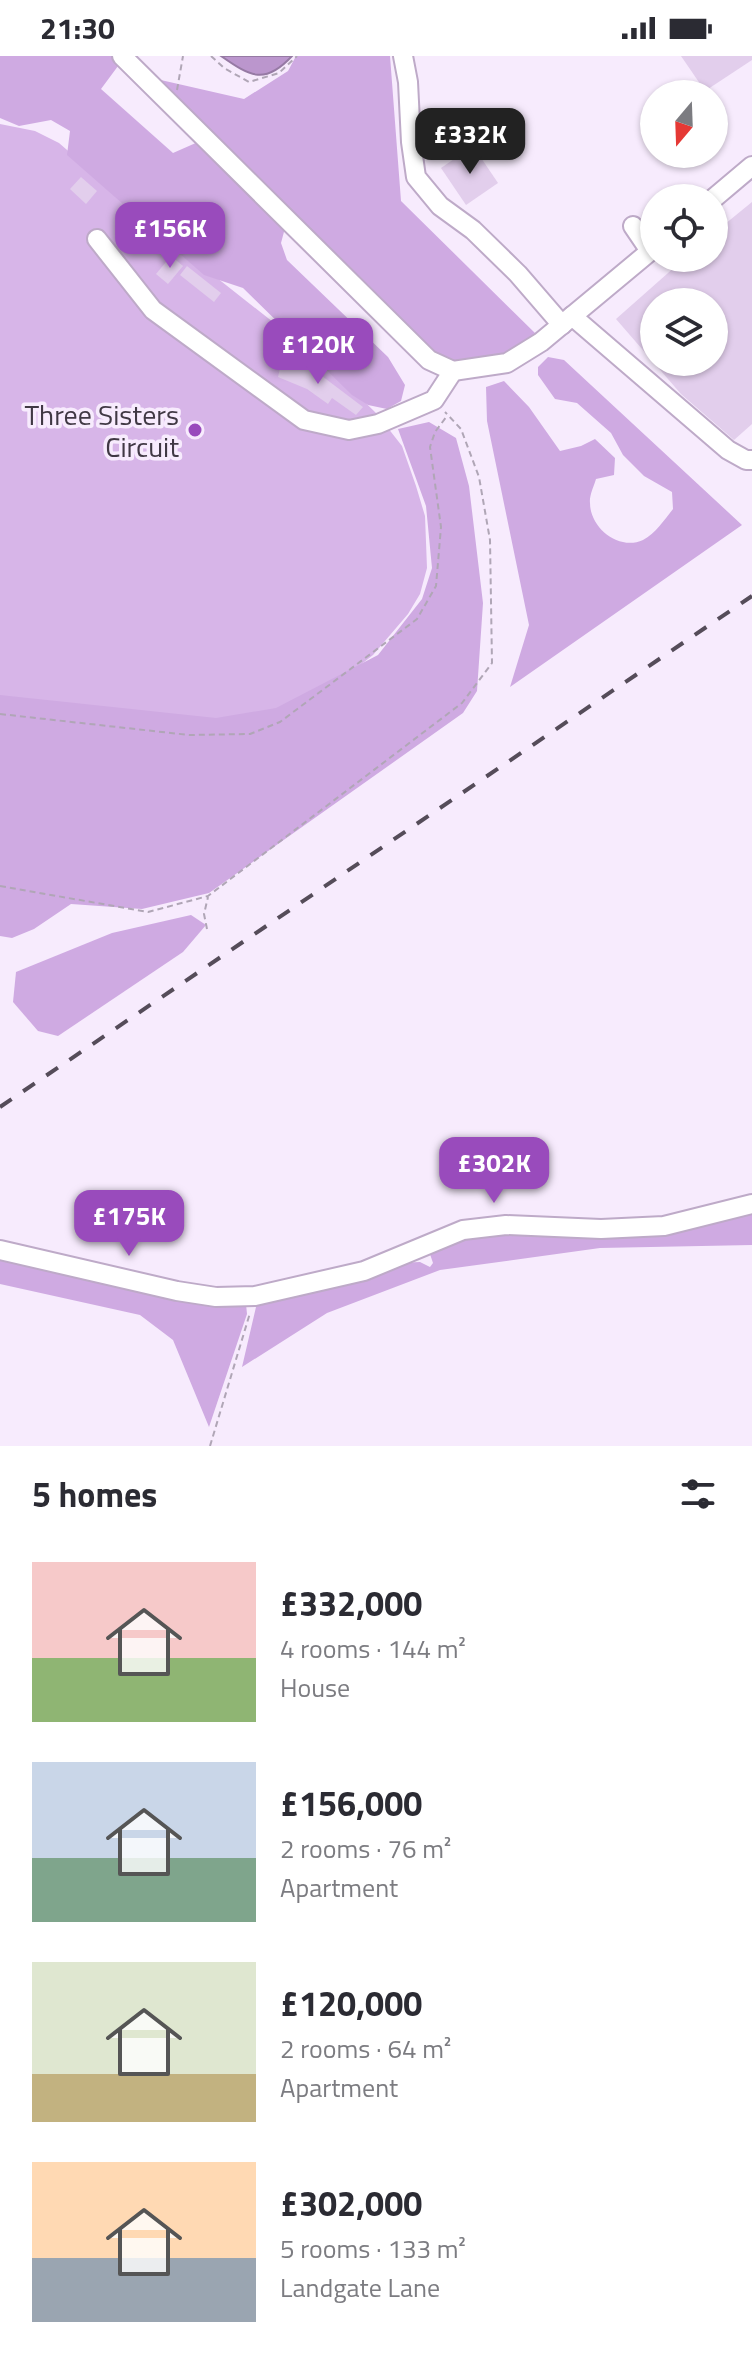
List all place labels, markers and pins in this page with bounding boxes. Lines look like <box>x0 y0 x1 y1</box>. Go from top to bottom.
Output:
pin: £332K <box>414 108 526 176</box>
pin: £156K <box>114 202 226 270</box>
pin: £120K <box>262 318 374 386</box>
place label: Three Sisters Circuit <box>24 393 179 468</box>
marker: Three Sisters Circuit <box>186 421 204 439</box>
pin: £302K <box>438 1137 550 1205</box>
pin: £175K <box>73 1190 185 1258</box>

